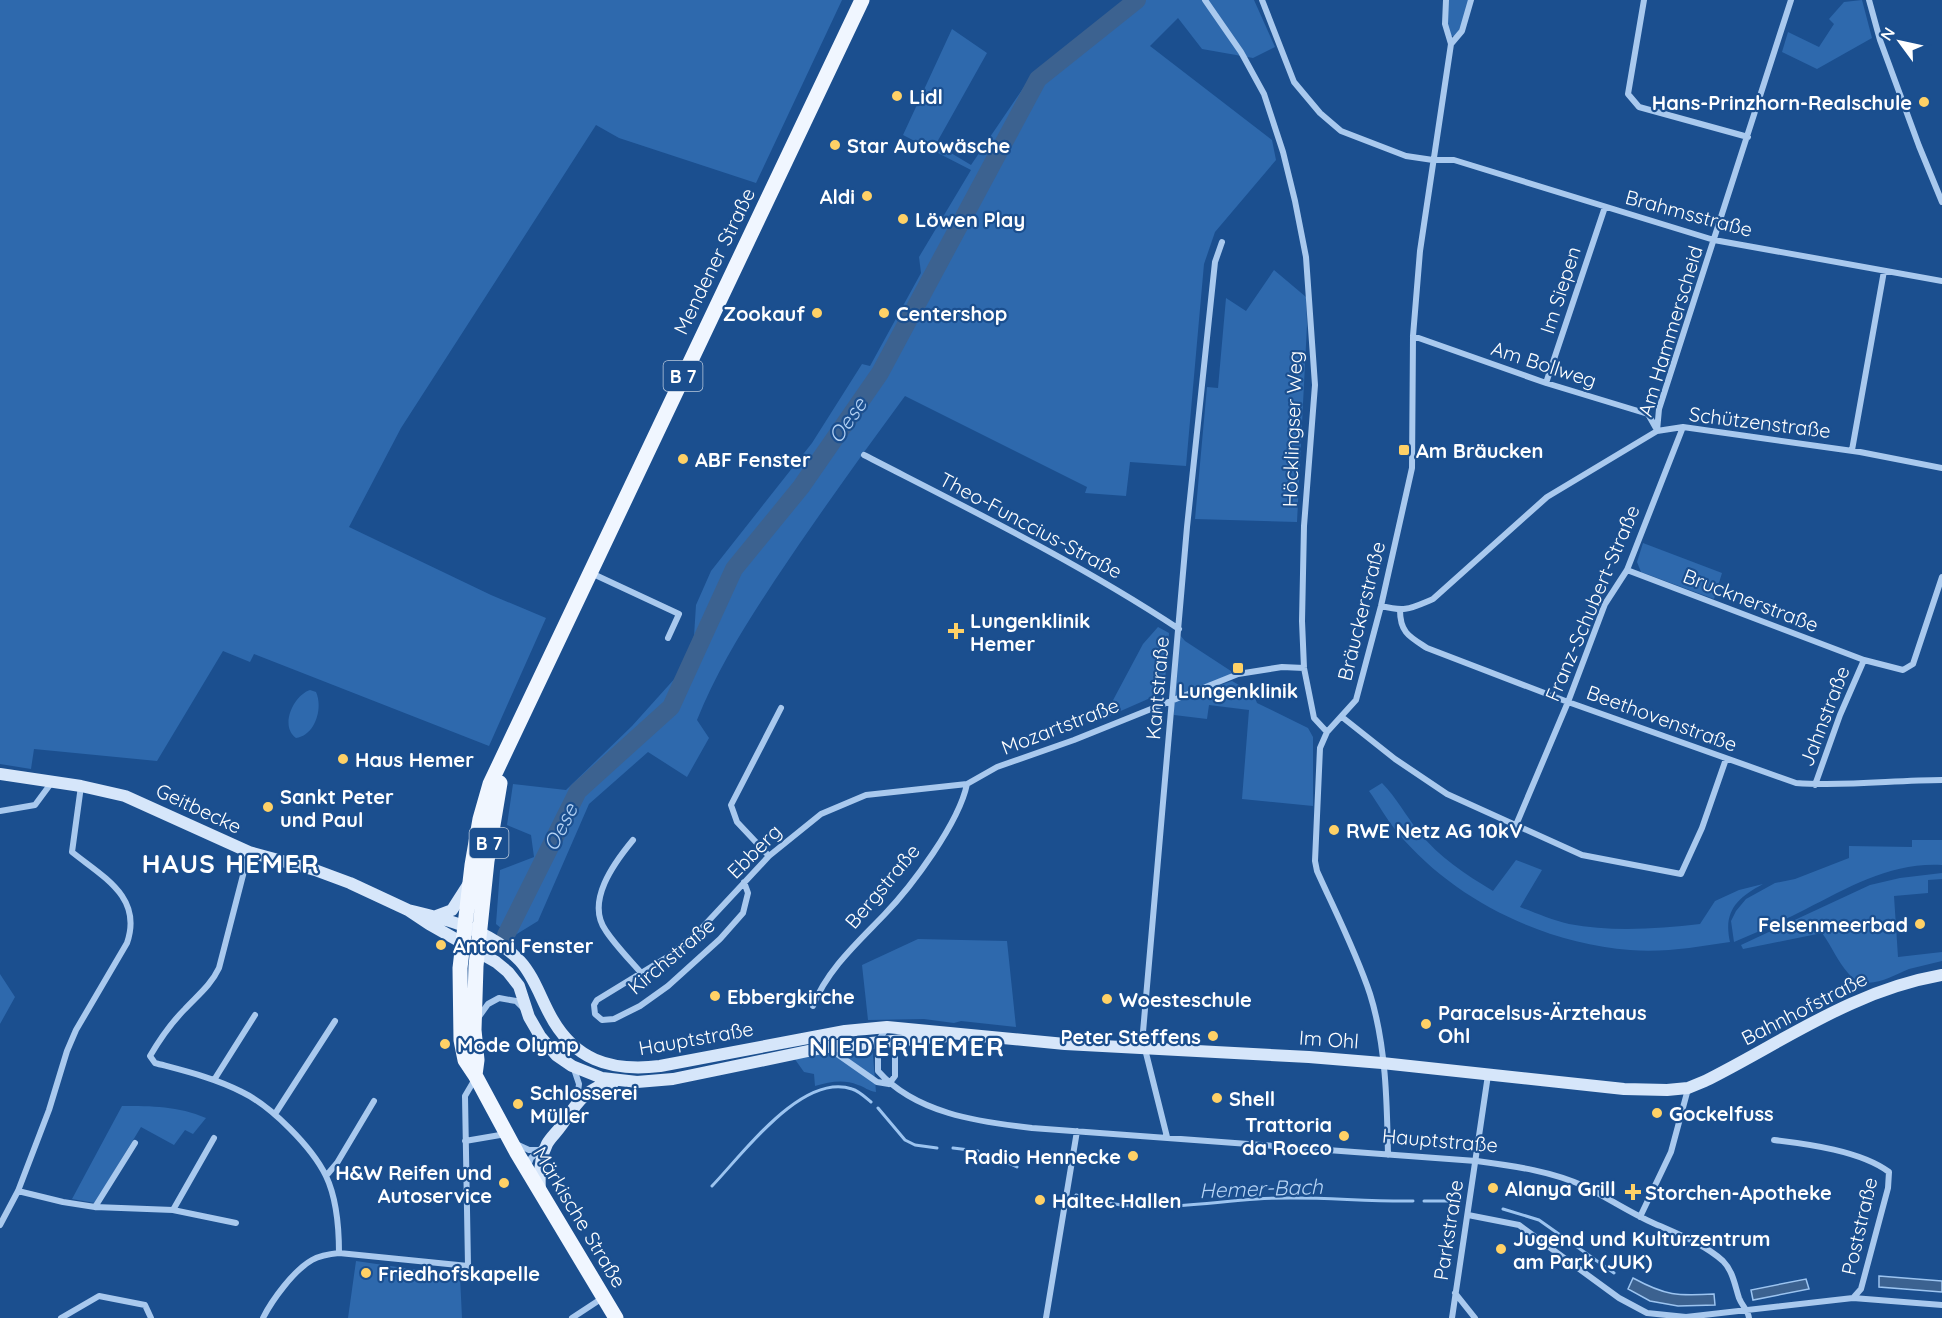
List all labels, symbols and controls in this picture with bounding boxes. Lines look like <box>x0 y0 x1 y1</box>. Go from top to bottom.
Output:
north arrow <box>1870 12 1930 72</box>
text: N <box>1876 23 1899 44</box>
place label: Lidl <box>909 84 943 109</box>
marker: Lidl <box>890 89 904 103</box>
place label: Hans-Prinzhorn-Realschule <box>1652 90 1912 115</box>
marker: Hans-Prinzhorn-Realschule <box>1917 95 1931 109</box>
place label: Star Autowäsche <box>847 133 1010 158</box>
marker: Star Autowäsche <box>828 138 842 152</box>
street label: Mendener Straße <box>668 184 760 338</box>
place label: Aldi <box>820 184 855 209</box>
street label: Brahmsstraße <box>1623 184 1755 242</box>
marker: Aldi <box>860 189 874 203</box>
place label: Löwen Play <box>915 207 1025 232</box>
marker: Löwen Play <box>896 212 910 226</box>
street label: Am Hammerscheid <box>1632 242 1708 420</box>
street label: Im Siepen <box>1534 243 1586 337</box>
place label: Zookauf <box>723 301 805 326</box>
place label: Centershop <box>896 301 1007 326</box>
marker: Zookauf <box>810 306 824 320</box>
marker: Centershop <box>877 306 891 320</box>
street label: Am Bollweg <box>1488 335 1600 393</box>
street label: Höcklingser Weg <box>1277 350 1307 508</box>
road number: B 7 <box>664 361 702 391</box>
water label: Oese <box>822 391 873 448</box>
street label: Schützenstraße <box>1688 401 1832 443</box>
place label: Am Bräucken <box>1416 438 1544 463</box>
marker: Am Bräucken <box>1397 443 1411 457</box>
place label: ABF Fenster <box>695 447 811 472</box>
marker: ABF Fenster <box>676 452 690 466</box>
street label: Theo-Funccius-Straße <box>935 466 1127 584</box>
street label: Franz-Schubert-Straße <box>1539 501 1645 705</box>
street label: Bräuckerstraße <box>1332 539 1390 683</box>
street label: Brucknerstraße <box>1680 563 1822 637</box>
place label: Lungenklinik Hemer <box>970 608 1090 656</box>
marker: Lungenklinik Hemer <box>947 622 965 640</box>
street label: Kantstraße <box>1140 635 1174 741</box>
marker: Lungenklinik <box>1231 661 1245 675</box>
street label: Jahnstraße <box>1793 662 1855 770</box>
place label: Lungenklinik <box>1178 678 1298 703</box>
street label: Beethovenstraße <box>1583 679 1741 757</box>
street label: Mozartstraße <box>998 692 1122 760</box>
place label: Haus Hemer <box>355 747 474 772</box>
marker: Haus Hemer <box>336 752 350 766</box>
street label: Geitbecke <box>152 777 246 839</box>
place label: Sankt Peter und Paul <box>280 784 394 832</box>
water label: Oese <box>537 798 583 855</box>
marker: Sankt Peter und Paul <box>261 800 275 814</box>
place label: RWE Netz AG 10kV <box>1346 818 1523 843</box>
street label: Ebberg <box>722 819 786 883</box>
marker: RWE Netz AG 10kV <box>1327 823 1341 837</box>
road number: B 7 <box>470 828 508 858</box>
street label: Bergstraße <box>839 838 925 934</box>
district label: HAUS HEMER <box>142 847 320 880</box>
street label: Kirchstraße <box>622 912 720 1000</box>
place label: Felsenmeerbad <box>1758 912 1908 937</box>
marker: Felsenmeerbad <box>1913 917 1927 931</box>
place label: Antoni Fenster <box>453 933 594 958</box>
marker: Antoni Fenster <box>434 938 448 952</box>
street label: Bahnhofstraße <box>1737 966 1871 1050</box>
place label: Ebbergkirche <box>727 984 855 1009</box>
place label: Woesteschule <box>1119 987 1252 1012</box>
marker: Ebbergkirche <box>708 989 722 1003</box>
marker: Woesteschule <box>1100 992 1114 1006</box>
place label: Paracelsus-Ärztehaus Ohl <box>1438 1000 1647 1048</box>
street label: Hauptstraße <box>637 1016 755 1060</box>
marker: Paracelsus-Ärztehaus Ohl <box>1419 1017 1433 1031</box>
place label: Peter Steffens <box>1061 1024 1201 1049</box>
street label: Im Ohl <box>1298 1024 1360 1054</box>
marker: Peter Steffens <box>1206 1029 1220 1043</box>
district label: NIEDERHEMER <box>809 1030 1005 1063</box>
place label: Mode Olymp <box>457 1032 579 1057</box>
marker: Mode Olymp <box>438 1037 452 1051</box>
place label: Schlosserei Müller <box>530 1080 638 1128</box>
place label: Shell <box>1229 1086 1275 1111</box>
marker: Shell <box>1210 1091 1224 1105</box>
marker: Schlosserei Müller <box>511 1097 525 1111</box>
place label: Gockelfuss <box>1669 1101 1774 1126</box>
marker: Gockelfuss <box>1650 1106 1664 1120</box>
place label: Trattoria da Rocco <box>1242 1112 1332 1160</box>
street label: Hauptstraße <box>1381 1122 1499 1158</box>
marker: Trattoria da Rocco <box>1337 1129 1351 1143</box>
street label: Märkische Straße <box>528 1142 632 1292</box>
place label: Radio Hennecke <box>964 1144 1121 1169</box>
marker: Radio Hennecke <box>1126 1149 1140 1163</box>
place label: H&W Reifen und Autoservice <box>335 1160 492 1208</box>
water label: Hemer-Bach <box>1199 1173 1324 1203</box>
street label: Poststraße <box>1836 1175 1882 1277</box>
marker: H&W Reifen und Autoservice <box>497 1176 511 1190</box>
place label: Alanya Grill <box>1505 1176 1616 1201</box>
street label: Parkstraße <box>1428 1178 1468 1282</box>
place label: Storchen-Apotheke <box>1645 1180 1832 1205</box>
marker: Alanya Grill <box>1486 1181 1500 1195</box>
marker: Storchen-Apotheke <box>1626 1185 1640 1199</box>
place label: Haltec Hallen <box>1052 1188 1181 1213</box>
marker: Haltec Hallen <box>1033 1193 1047 1207</box>
place label: Jugend und Kulturzentrum am Park (JUK) <box>1513 1226 1770 1274</box>
marker: Jugend und Kulturzentrum am Park (JUK) <box>1494 1242 1508 1256</box>
place label: Friedhofskapelle <box>378 1261 540 1286</box>
marker: Friedhofskapelle <box>359 1266 373 1280</box>

